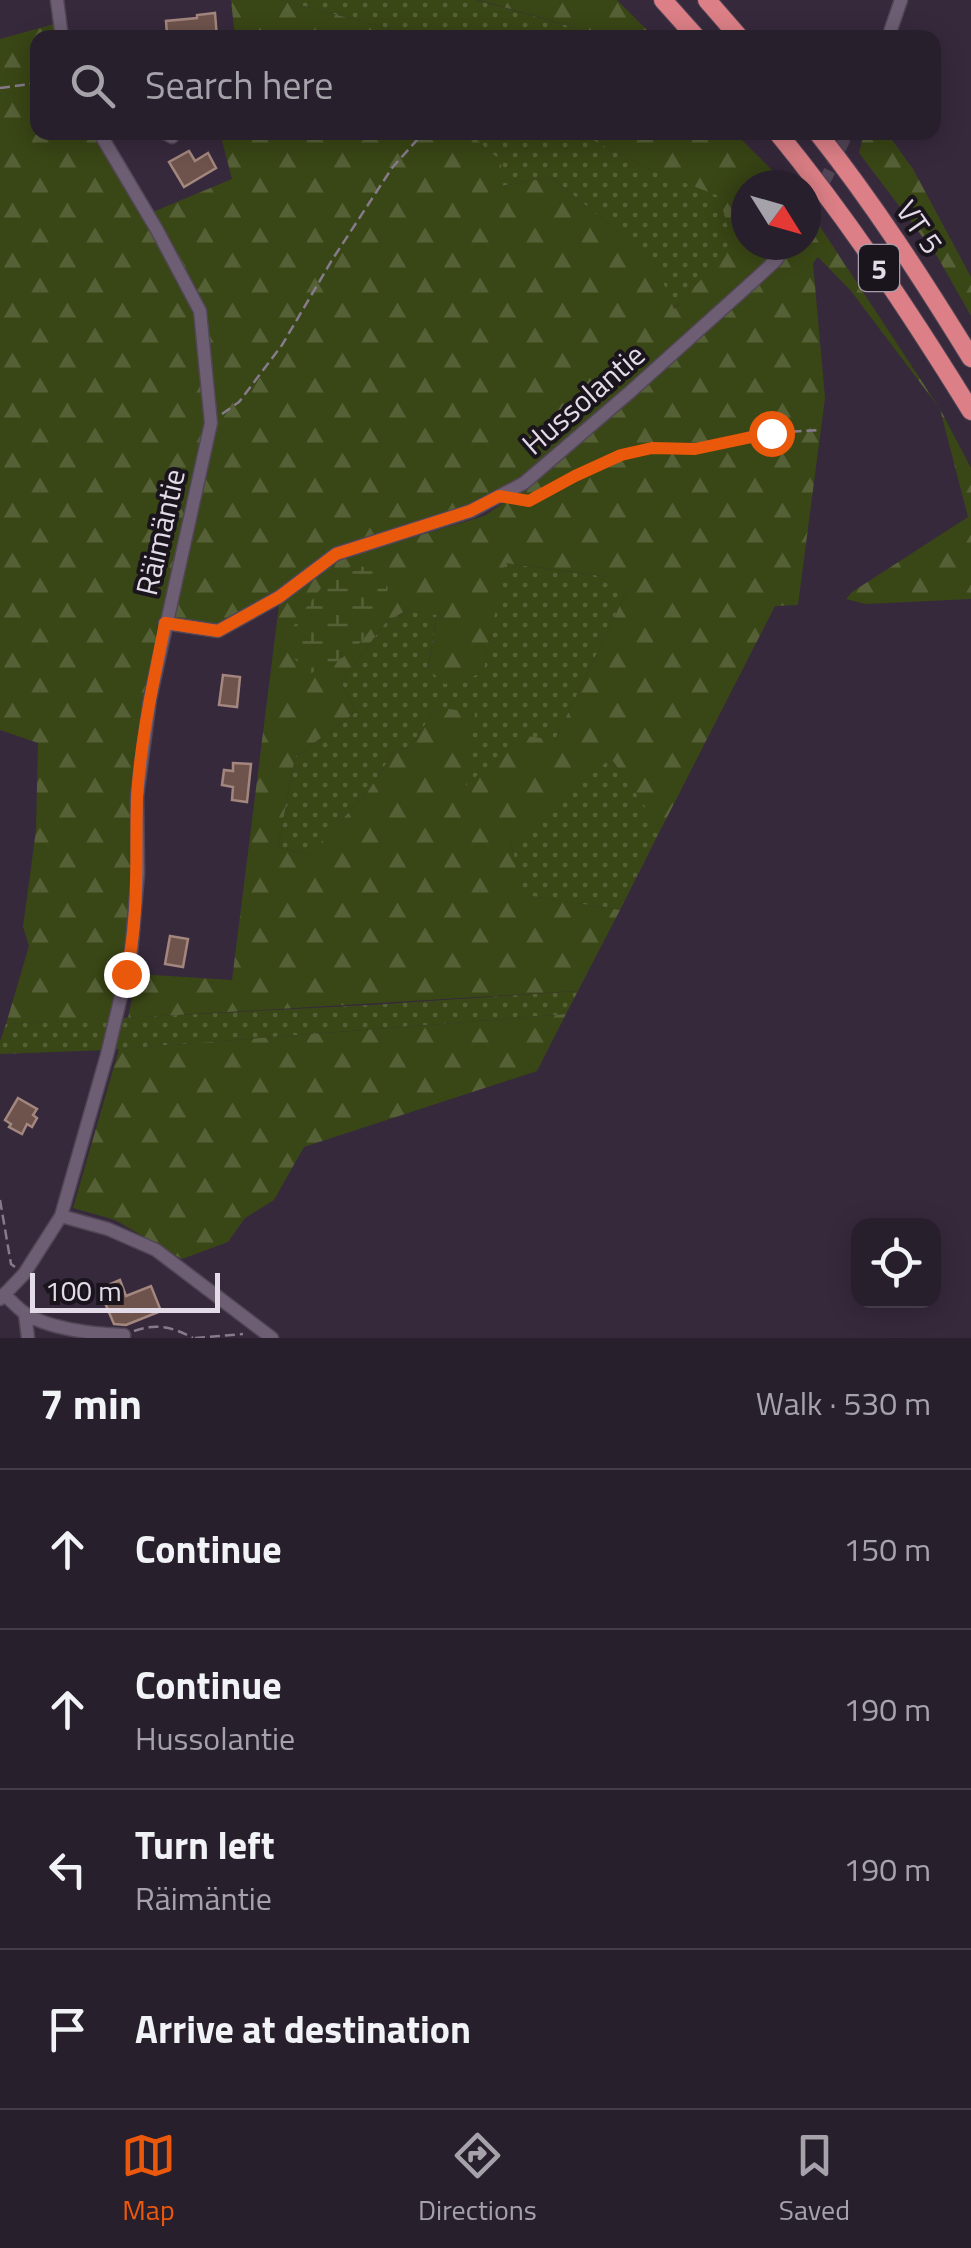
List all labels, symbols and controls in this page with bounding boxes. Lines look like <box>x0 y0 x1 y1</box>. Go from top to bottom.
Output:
search box <box>30 30 941 140</box>
text: Search here <box>145 56 333 114</box>
icon: search <box>65 58 120 113</box>
north arrow <box>731 170 821 260</box>
street label: VT 5 <box>885 191 955 263</box>
road number: 5 <box>859 245 899 291</box>
street label: Hussolantie <box>511 332 655 466</box>
route start <box>749 411 795 457</box>
street label: Räimäntie <box>123 464 197 600</box>
route end <box>104 952 150 998</box>
map controls <box>851 1218 941 1308</box>
button: locate <box>851 1218 941 1308</box>
scale bar <box>30 1268 220 1312</box>
text: 100 m <box>45 1269 122 1312</box>
text: 7 min <box>40 1371 142 1435</box>
text: Walk · 530 m <box>756 1379 931 1427</box>
text: Continue <box>135 1520 282 1578</box>
icon: ahead <box>40 1522 95 1577</box>
text: 150 m <box>843 1525 931 1573</box>
text: Continue <box>135 1656 282 1714</box>
icon: ahead <box>40 1682 95 1737</box>
text: 190 m <box>843 1685 931 1733</box>
text: Hussolantie <box>135 1714 295 1762</box>
text: Turn left <box>135 1816 275 1874</box>
icon: left <box>40 1842 95 1897</box>
text: 190 m <box>843 1845 931 1893</box>
text: Räimäntie <box>135 1874 272 1922</box>
text: Arrive at destination <box>135 2000 471 2058</box>
icon: arrive <box>40 2002 95 2057</box>
tab: Map <box>121 2128 176 2231</box>
tab: Directions <box>418 2128 537 2231</box>
tab: Saved <box>779 2128 850 2231</box>

